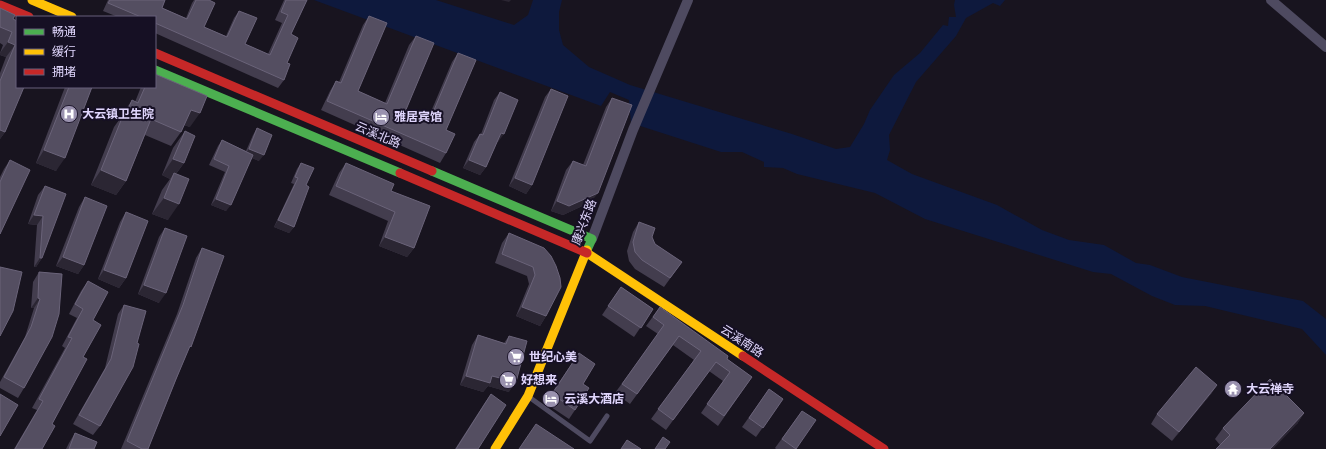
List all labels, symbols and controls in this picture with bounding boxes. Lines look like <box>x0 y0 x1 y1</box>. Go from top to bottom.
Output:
legend <box>16 16 156 88</box>
text: 畅通 <box>52 25 76 39</box>
text: 缓行 <box>52 45 76 59</box>
text: 拥堵 <box>52 65 76 79</box>
hospital icon: 大云镇卫生院 <box>59 104 79 124</box>
place label: 大云镇卫生院 <box>82 107 154 121</box>
hotel icon: 雅居宾馆 <box>371 107 391 127</box>
place label: 雅居宾馆 <box>394 110 442 124</box>
street label: 云溪北路 <box>353 119 403 151</box>
street label: 康兴东路 <box>569 197 599 247</box>
street label: 云溪南路 <box>718 322 766 360</box>
supermarket icon: 世纪心美 <box>506 347 526 367</box>
place label: 世纪心美 <box>529 350 577 364</box>
supermarket icon: 好想来 <box>498 370 518 390</box>
place label: 好想来 <box>521 373 557 387</box>
temple icon: 大云禅寺 <box>1223 379 1243 399</box>
place label: 大云禅寺 <box>1246 382 1294 396</box>
hotel icon: 云溪大酒店 <box>541 389 561 409</box>
place label: 云溪大酒店 <box>564 392 624 406</box>

